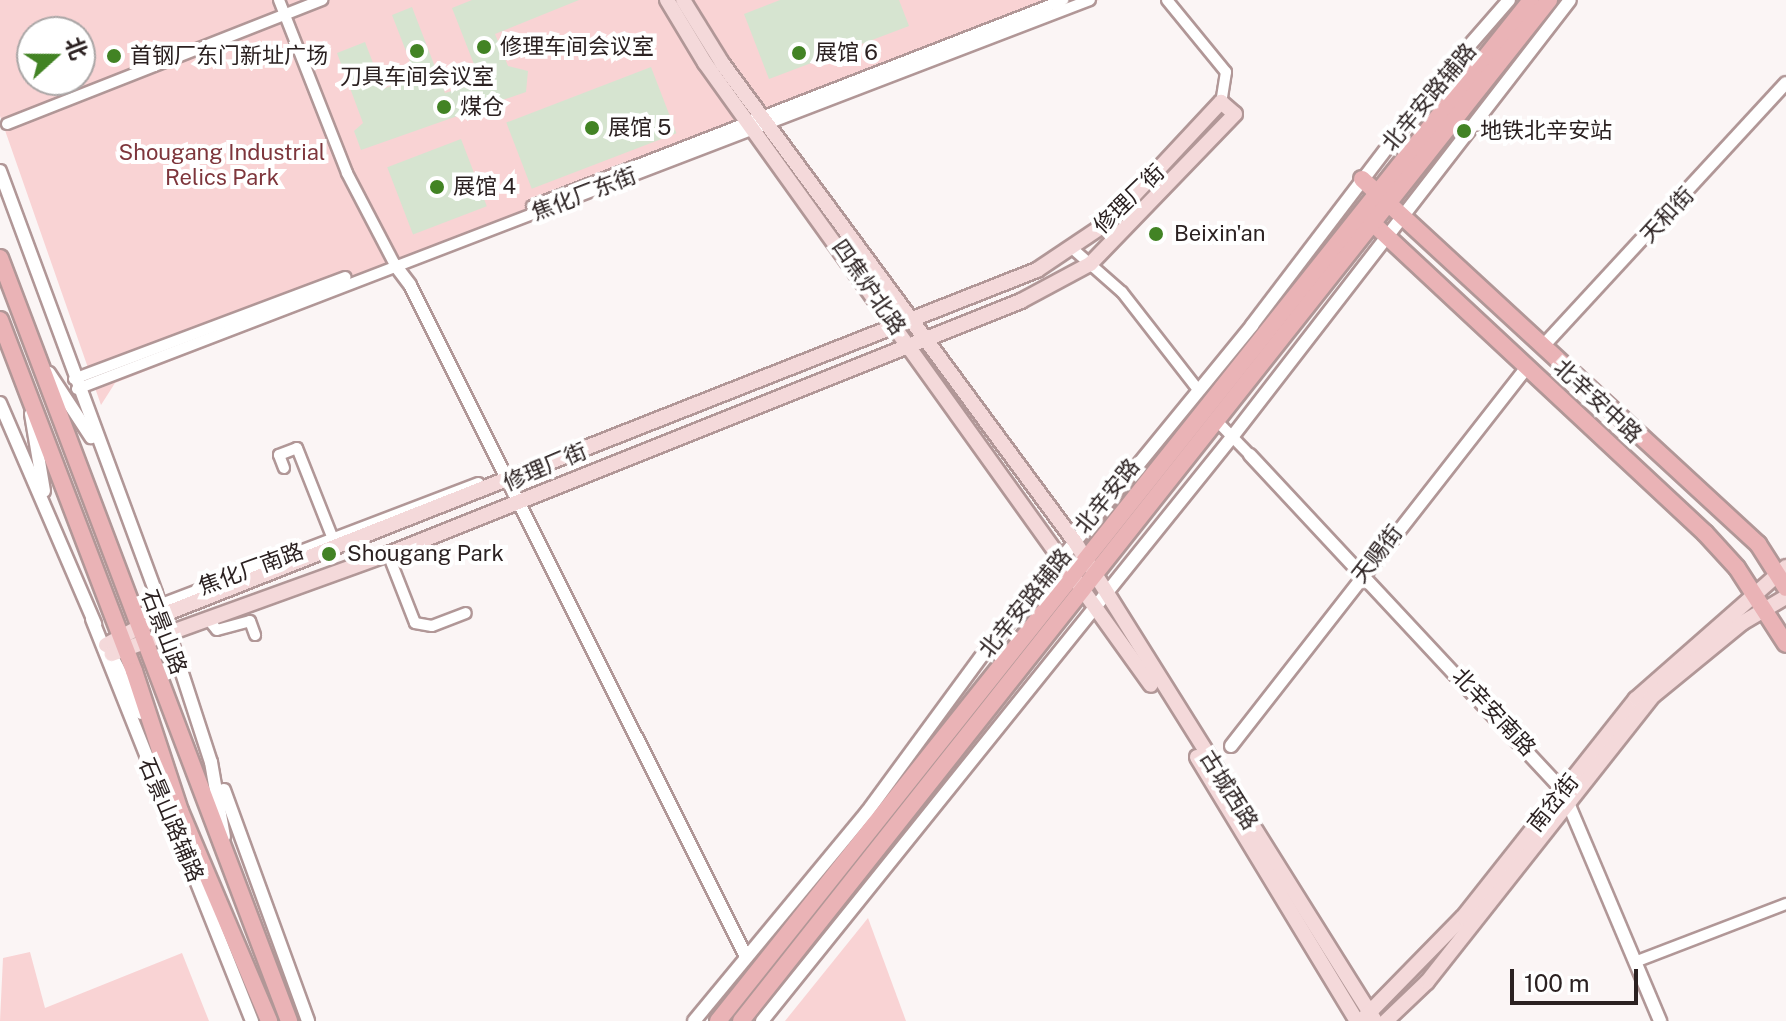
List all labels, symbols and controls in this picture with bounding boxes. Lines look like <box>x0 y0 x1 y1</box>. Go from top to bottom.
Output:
north arrow <box>16 16 96 96</box>
text: 北 <box>60 33 93 63</box>
place label: 修理车间会议室 <box>500 34 654 60</box>
marker: 修理车间会议室 <box>475 38 493 56</box>
street label: 北辛安路辅路 <box>1376 38 1482 156</box>
place label: 展馆 6 <box>815 40 878 66</box>
marker: 刀具车间会议室 <box>408 42 426 60</box>
place label: 首钢厂东门新址广场 <box>130 43 328 69</box>
marker: 展馆 6 <box>790 44 808 62</box>
marker: 首钢厂东门新址广场 <box>105 47 123 65</box>
place label: 刀具车间会议室 <box>340 64 494 90</box>
place label: 煤仓 <box>460 94 504 120</box>
marker: 煤仓 <box>435 98 453 116</box>
place label: 展馆 5 <box>608 115 671 141</box>
place label: 地铁北辛安站 <box>1480 118 1612 144</box>
marker: 展馆 5 <box>583 119 601 137</box>
marker: 地铁北辛安站 <box>1455 122 1473 140</box>
park label: Shougang Industrial Relics Park <box>119 139 325 190</box>
street label: 修理厂街 <box>1088 159 1170 239</box>
street label: 焦化厂东街 <box>528 162 640 226</box>
place label: 展馆 4 <box>453 174 516 200</box>
marker: 展馆 4 <box>428 178 446 196</box>
street label: 天和街 <box>1635 182 1699 248</box>
place label: Beixin'an <box>1174 221 1265 247</box>
marker: Beixin'an <box>1145 223 1167 245</box>
street label: 四焦炉北路 <box>827 234 911 340</box>
street label: 北辛安中路 <box>1549 354 1647 448</box>
street label: 修理厂街 <box>499 438 591 496</box>
street label: 北辛安路 <box>1069 453 1145 539</box>
street label: 天赐街 <box>1346 520 1408 588</box>
street label: 焦化厂南路 <box>195 538 307 600</box>
place label: Shougang Park <box>347 541 504 567</box>
marker: Shougang Park <box>318 543 340 565</box>
street label: 北辛安路辅路 <box>973 543 1077 663</box>
street label: 石景山路 <box>136 586 192 678</box>
street label: 北辛安南路 <box>1447 663 1541 761</box>
street label: 古城西路 <box>1194 746 1264 834</box>
street label: 石景山路辅路 <box>133 754 209 886</box>
street label: 南岔街 <box>1522 769 1584 837</box>
scale bar <box>1514 953 1642 1003</box>
text: 100 m <box>1524 969 1590 997</box>

